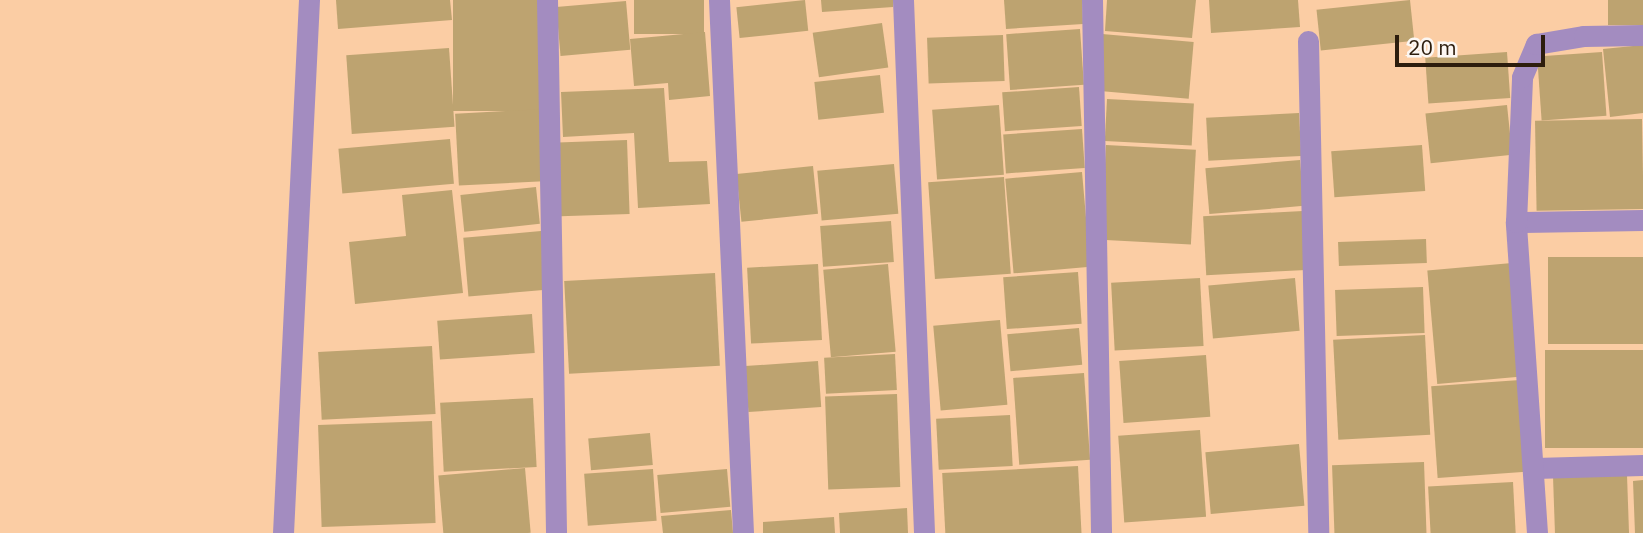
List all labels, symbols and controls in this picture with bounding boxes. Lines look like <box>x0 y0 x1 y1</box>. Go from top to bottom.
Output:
scale bar <box>1398 21 1548 65</box>
text: 20 m <box>1408 33 1457 61</box>

